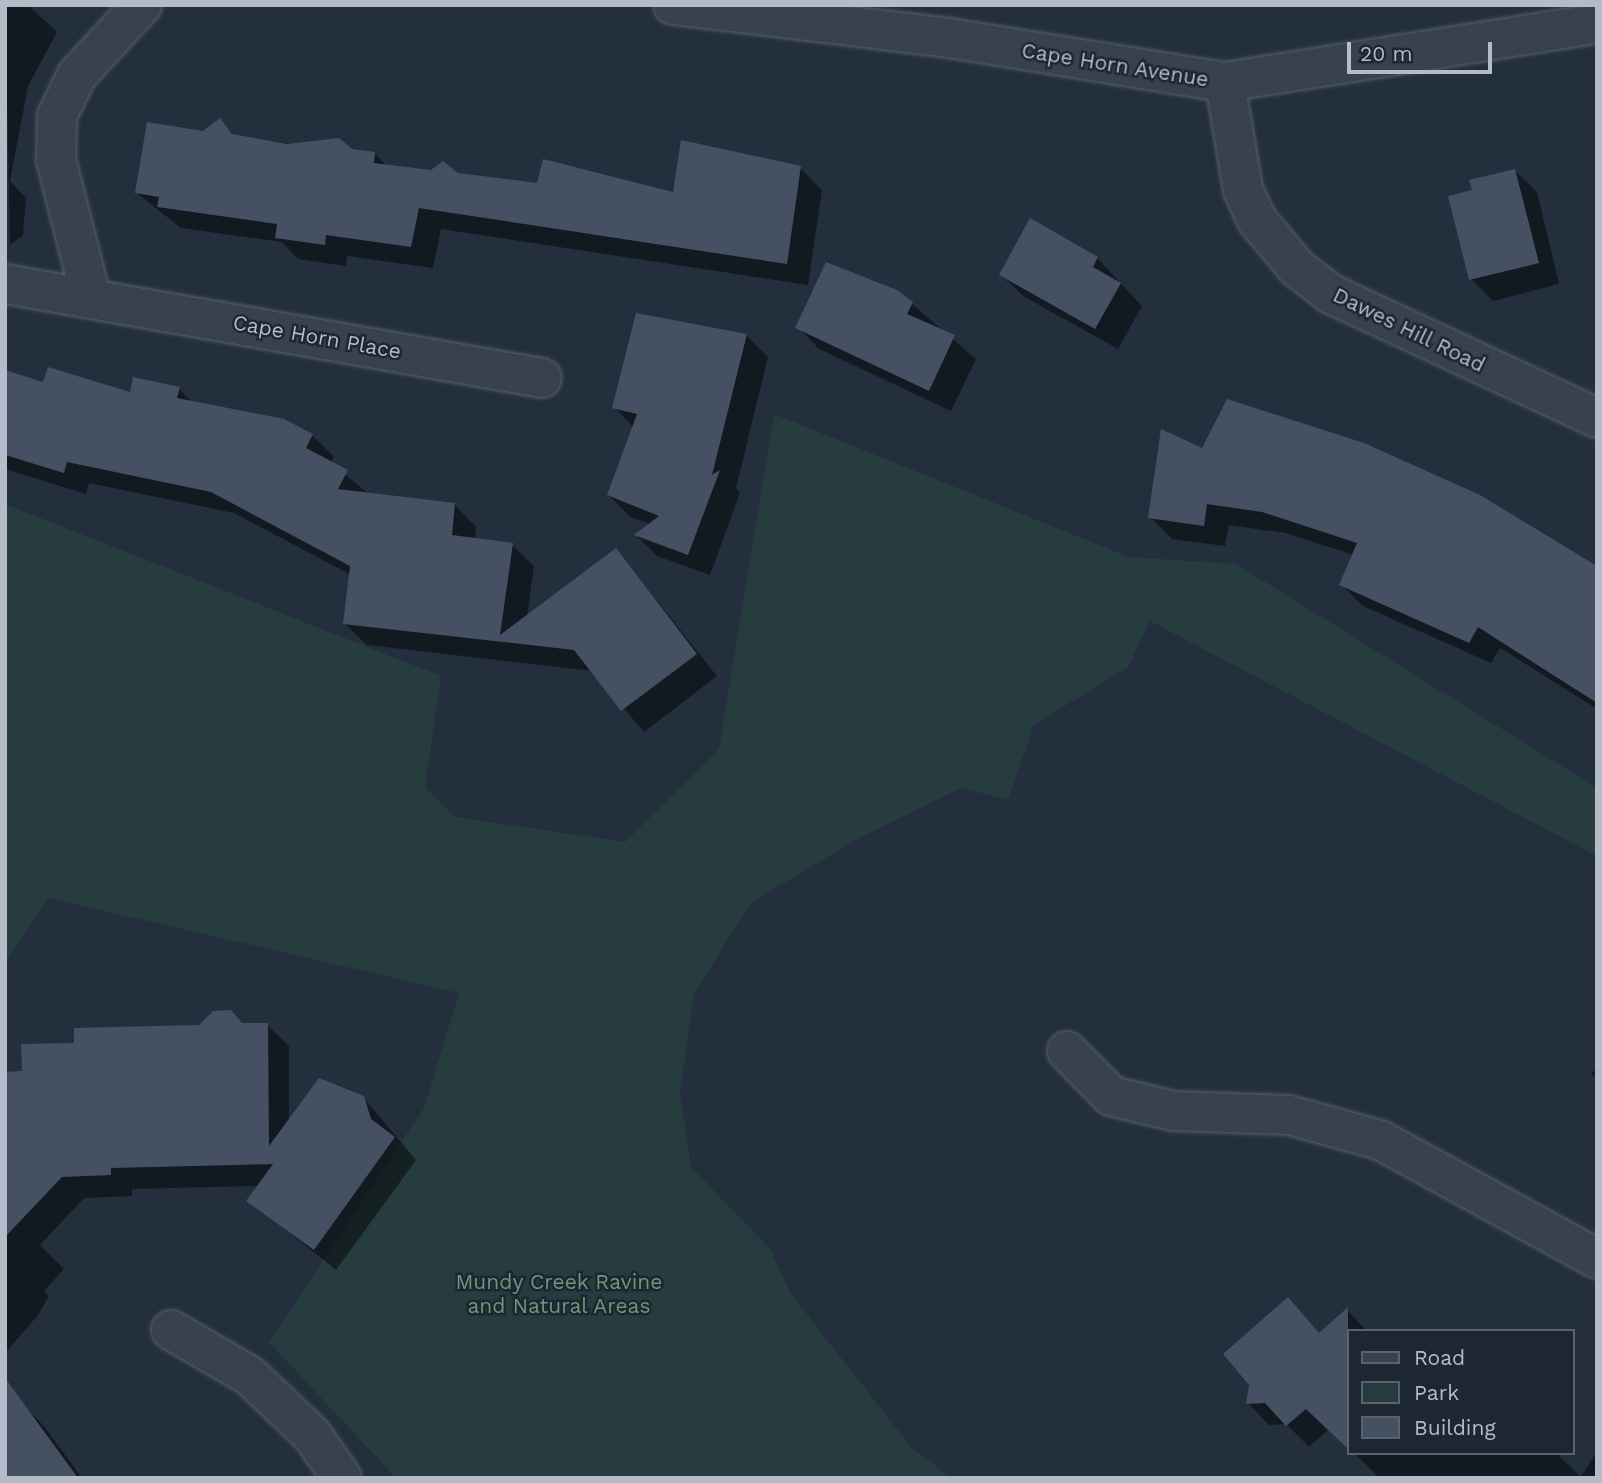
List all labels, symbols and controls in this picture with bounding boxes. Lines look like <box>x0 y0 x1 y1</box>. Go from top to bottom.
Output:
scale bar <box>1350 28 1495 72</box>
street label: Cape Horn Avenue <box>1019 38 1211 92</box>
text: 20 m <box>1360 41 1412 66</box>
street label: Dawes Hill Road <box>1329 282 1489 378</box>
street label: Cape Horn Place <box>231 310 403 364</box>
park label: Mundy Creek Ravine and Natural Areas <box>455 1269 663 1319</box>
legend <box>1346 1329 1574 1455</box>
text: Road <box>1414 1345 1465 1370</box>
text: Park <box>1414 1380 1459 1405</box>
text: Building <box>1414 1415 1496 1440</box>

